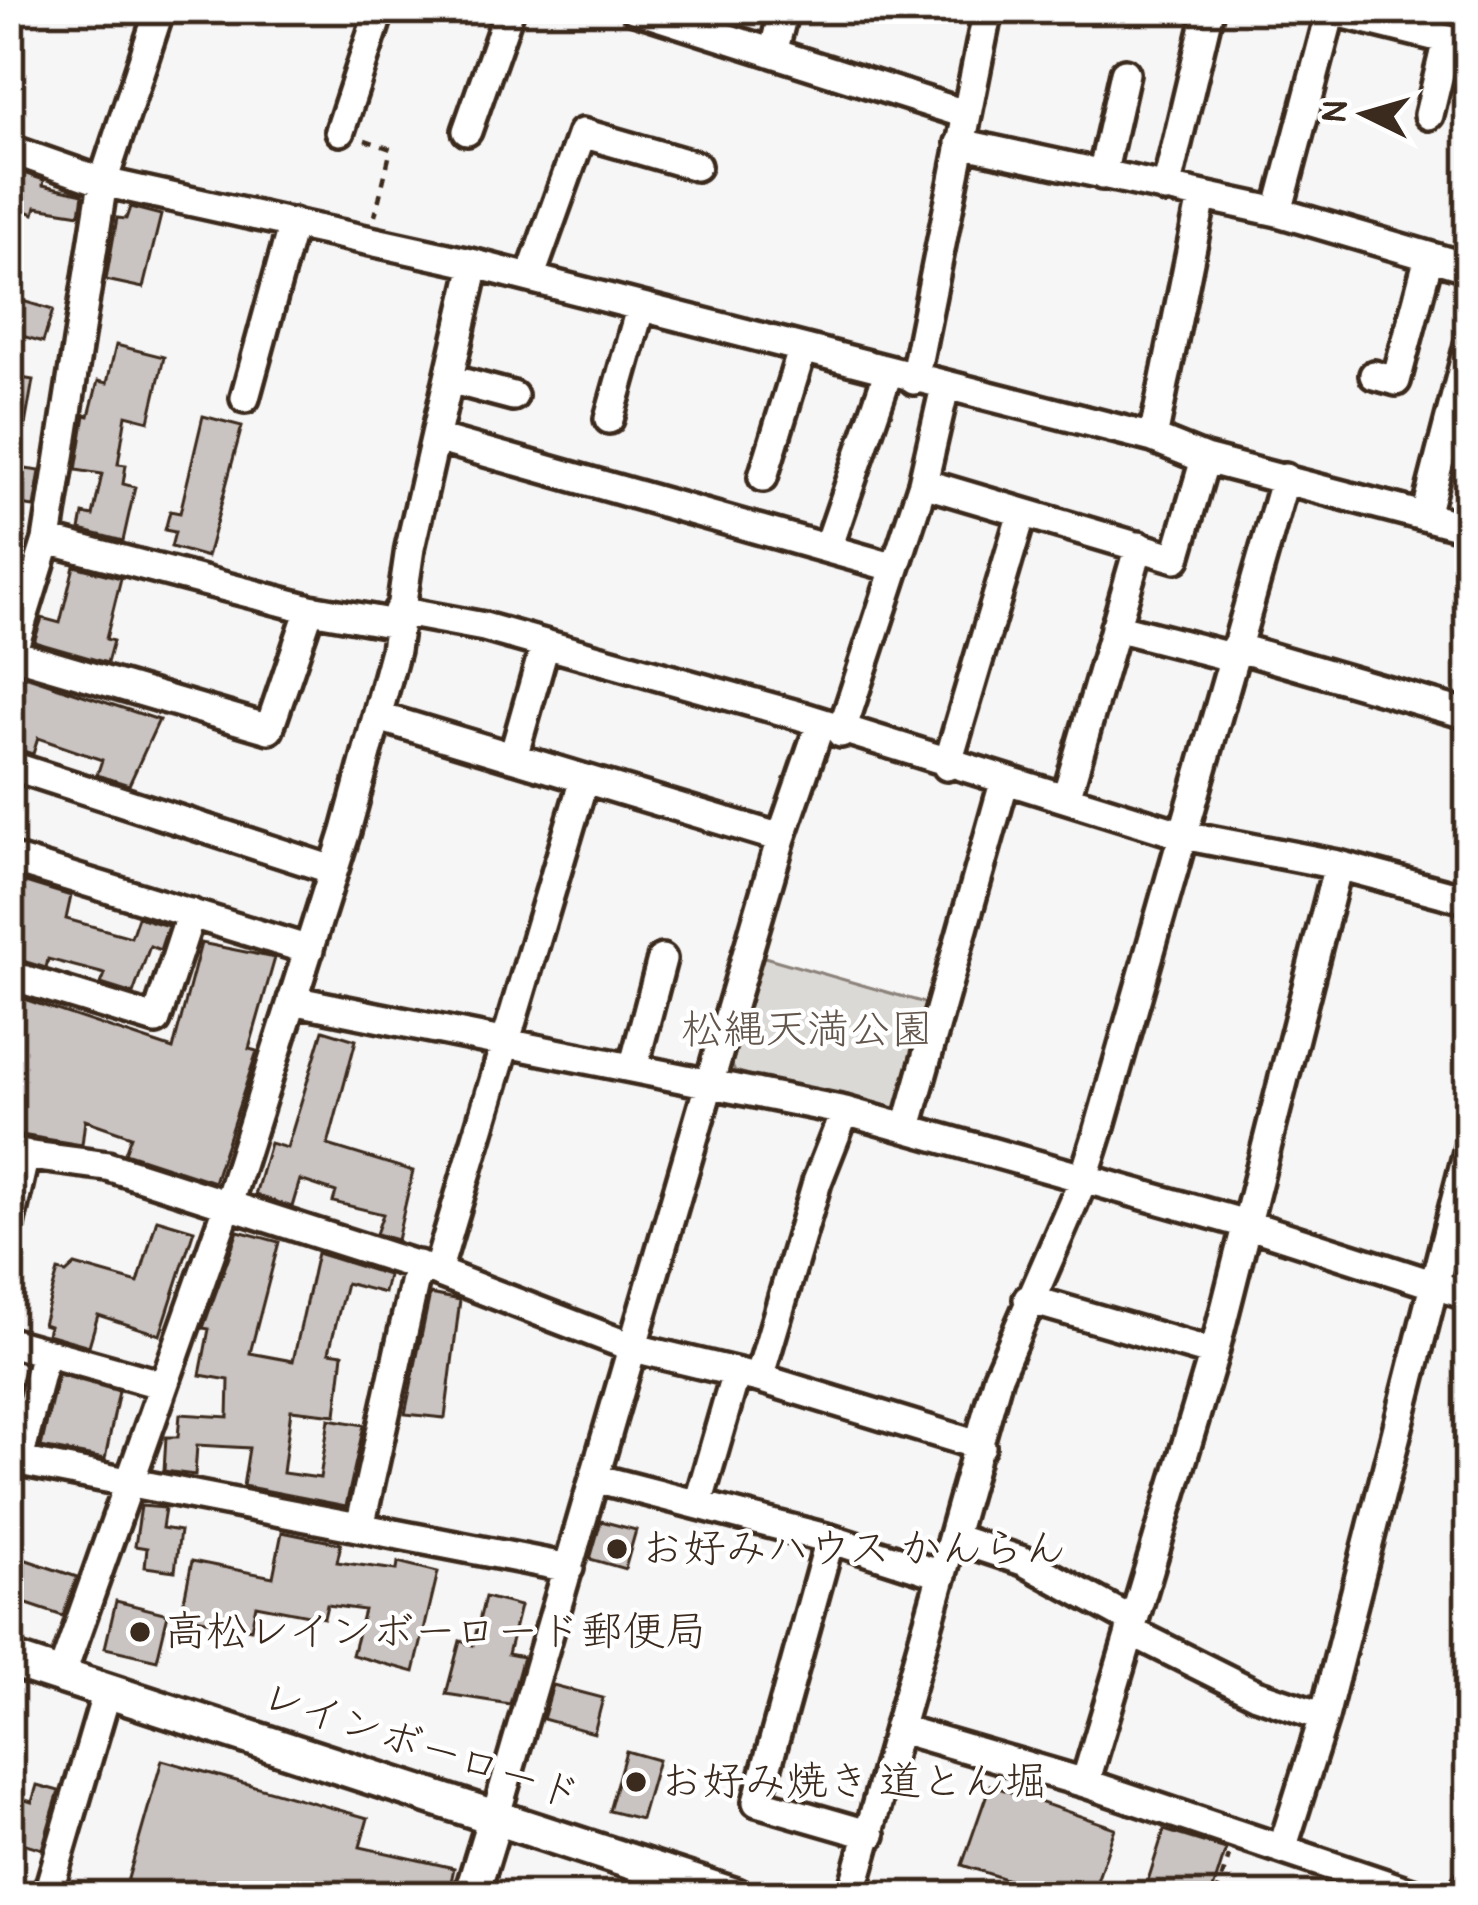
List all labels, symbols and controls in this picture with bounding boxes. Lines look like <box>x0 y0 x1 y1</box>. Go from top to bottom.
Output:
north arrow <box>1304 54 1424 174</box>
text: N <box>1314 99 1357 124</box>
park label: 松縄天満公園 <box>681 1004 933 1056</box>
place label: お好みハウス かんらん <box>641 1523 1067 1575</box>
marker: お好みハウス かんらん <box>604 1536 630 1562</box>
place label: 高松レインボーロード郵便局 <box>164 1606 707 1658</box>
marker: 高松レインボーロード郵便局 <box>127 1619 153 1645</box>
street label: レインボーロード <box>255 1670 587 1822</box>
place label: お好み焼き 道とん堀 <box>660 1756 1047 1808</box>
marker: お好み焼き 道とん堀 <box>623 1769 649 1795</box>

